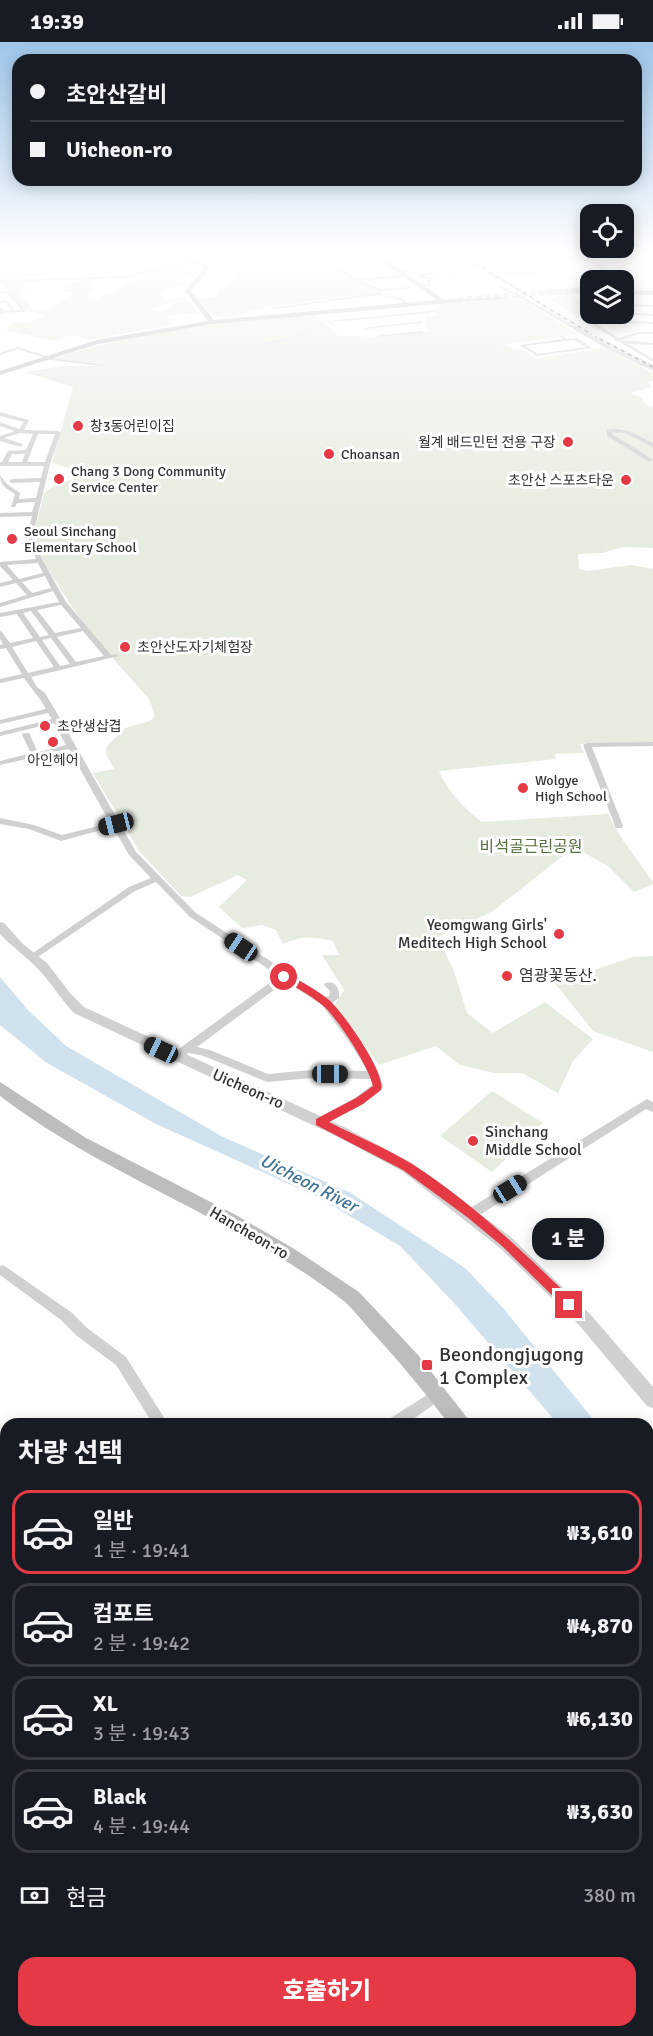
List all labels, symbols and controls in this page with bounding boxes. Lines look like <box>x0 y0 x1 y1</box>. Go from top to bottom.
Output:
text: 19:39 <box>30 8 84 35</box>
text: 초안산갈비 <box>66 81 167 108</box>
text: Uicheon-ro <box>66 136 172 163</box>
map controls <box>580 204 634 324</box>
button: locate <box>580 204 634 258</box>
button: layers <box>580 270 634 324</box>
place label: 창3동어린이집 <box>90 418 175 435</box>
marker: 창3동어린이집 <box>71 419 85 433</box>
place label: 월계 배드민턴 전용 구장 <box>418 434 556 451</box>
marker: 월계 배드민턴 전용 구장 <box>561 435 575 449</box>
place label: Choansan <box>341 446 400 463</box>
marker: Choansan <box>322 447 336 461</box>
place label: Chang 3 Dong Community Service Center <box>71 463 226 496</box>
marker: Chang 3 Dong Community Service Center <box>52 472 66 486</box>
place label: 초안산 스포츠타운 <box>508 472 614 489</box>
marker: 초안산 스포츠타운 <box>619 473 633 487</box>
place label: Seoul Sinchang Elementary School <box>24 523 137 556</box>
marker: Seoul Sinchang Elementary School <box>5 532 19 546</box>
place label: 초안산도자기체험장 <box>137 639 253 656</box>
marker: 초안산도자기체험장 <box>118 640 132 654</box>
place label: 초안생삽겹 <box>57 718 121 735</box>
marker: 초안생삽겹 <box>38 719 52 733</box>
marker: 아인헤어 <box>46 735 60 749</box>
place label: 아인헤어 <box>27 752 79 769</box>
place label: Wolgye High School <box>535 772 607 805</box>
marker: Wolgye High School <box>516 781 530 795</box>
car <box>96 811 136 837</box>
park label: 비석골근린공원 <box>479 837 583 857</box>
place label: Yeomgwang Girls' Meditech High School <box>398 915 547 953</box>
marker: Yeomgwang Girls' Meditech High School <box>552 927 566 941</box>
car <box>221 929 261 965</box>
route start <box>270 963 297 990</box>
place label: 염광꽃동산. <box>519 966 597 986</box>
marker: 염광꽃동산. <box>500 969 514 983</box>
car <box>141 1034 181 1066</box>
street label: Uicheon-ro <box>209 1064 287 1114</box>
car <box>312 1065 348 1083</box>
place label: Sinchang Middle School <box>485 1122 582 1160</box>
marker: Sinchang Middle School <box>466 1134 480 1148</box>
water label: Uicheon River <box>257 1149 364 1218</box>
car <box>490 1172 530 1206</box>
street label: Hancheon-ro <box>206 1202 292 1264</box>
callout: 1 분 <box>533 1218 605 1260</box>
text: 1 분 <box>551 1226 585 1251</box>
route end <box>555 1291 582 1318</box>
place label: Beondongjugong 1 Complex <box>439 1342 584 1390</box>
marker: Beondongjugong 1 Complex <box>420 1358 434 1372</box>
text: 차량 선택 <box>18 1437 123 1470</box>
icon: car <box>21 1505 75 1559</box>
text: 일반 <box>93 1507 133 1534</box>
text: ₩3,610 <box>567 1519 633 1546</box>
text: 1 분 · 19:41 <box>93 1538 190 1563</box>
icon: car <box>21 1598 75 1652</box>
text: 컴포트 <box>93 1600 154 1627</box>
text: ₩4,870 <box>567 1612 633 1639</box>
text: 2 분 · 19:42 <box>93 1631 190 1656</box>
text: XL <box>93 1690 118 1717</box>
icon: car <box>21 1691 75 1745</box>
text: ₩6,130 <box>567 1705 633 1732</box>
text: 3 분 · 19:43 <box>93 1721 190 1746</box>
text: Black <box>93 1783 147 1810</box>
icon: car <box>21 1784 75 1838</box>
text: ₩3,630 <box>567 1798 633 1825</box>
text: 4 분 · 19:44 <box>93 1814 190 1839</box>
icon: cash <box>18 1879 51 1912</box>
text: 380 m <box>583 1883 636 1908</box>
text: 현금 <box>66 1884 106 1911</box>
button: 호출하기 <box>18 1957 636 2026</box>

